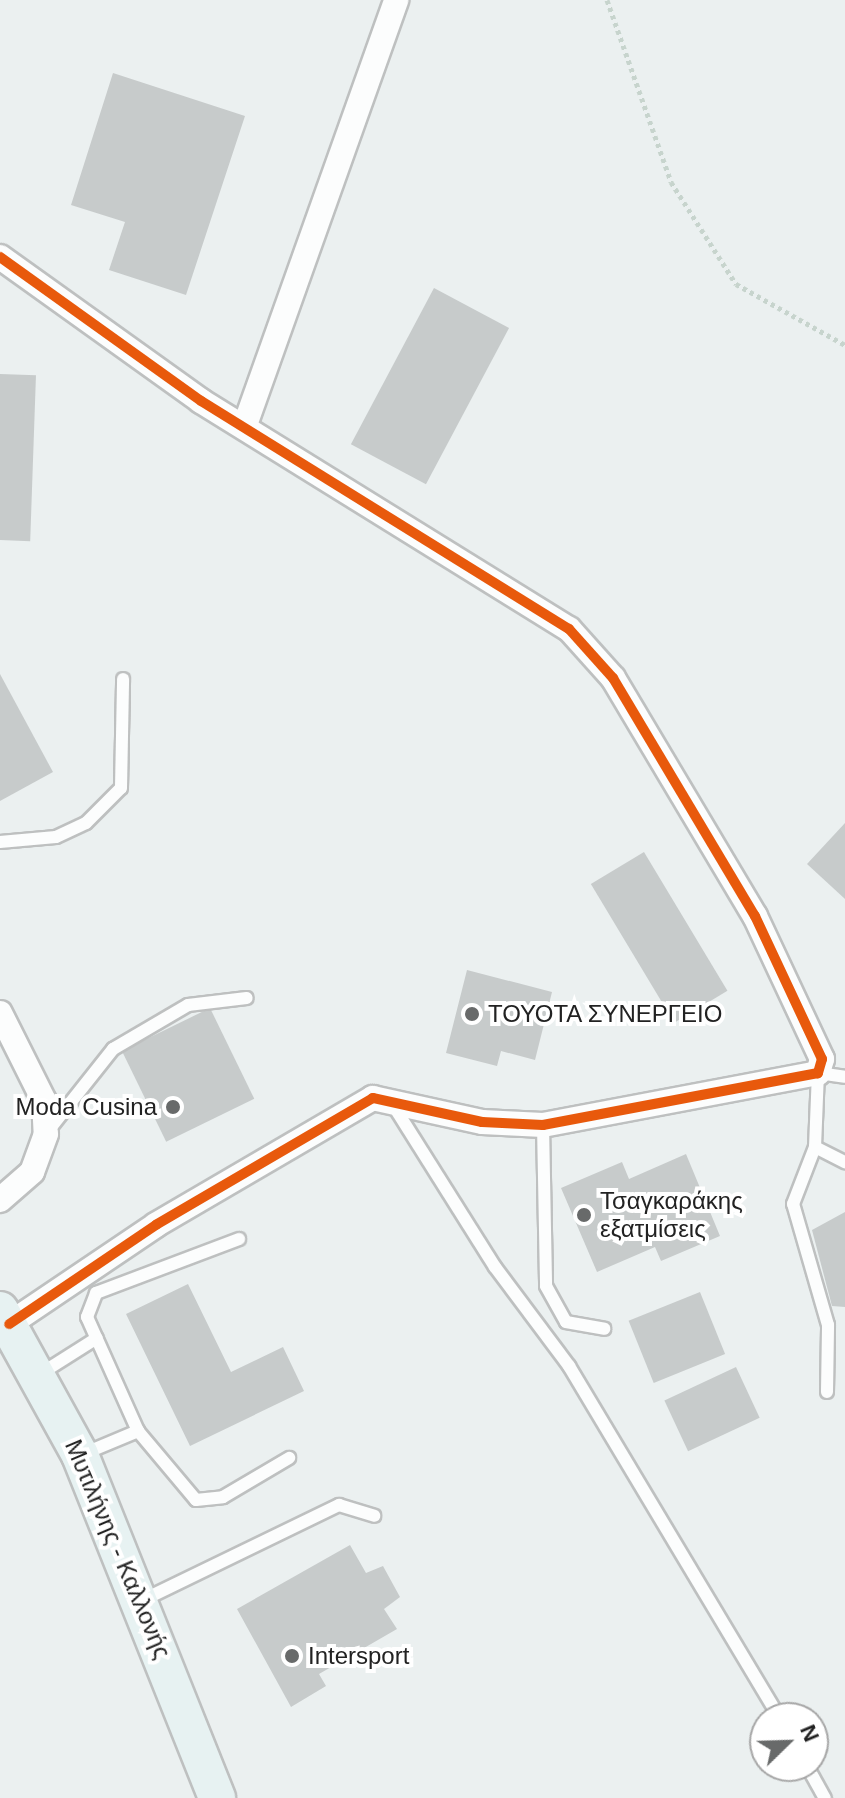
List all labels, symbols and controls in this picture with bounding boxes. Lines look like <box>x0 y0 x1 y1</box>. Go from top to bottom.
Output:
place label: ΤΟΥΟΤΑ ΣΥΝΕΡΓΕΙΟ <box>488 1000 724 1028</box>
marker: ΤΟΥΟΤΑ ΣΥΝΕΡΓΕΙΟ <box>463 1005 481 1023</box>
place label: Moda Cusina <box>16 1093 157 1121</box>
marker: Moda Cusina <box>164 1098 182 1116</box>
place label: Τσαγκαράκης εξατμίσεις <box>600 1187 743 1243</box>
marker: Τσαγκαράκης εξατμίσεις <box>575 1206 593 1224</box>
street label: Μυτιλήνης - Καλλονής <box>59 1435 177 1663</box>
place label: Intersport <box>308 1642 409 1670</box>
marker: Intersport <box>283 1647 301 1665</box>
north arrow <box>749 1702 829 1782</box>
text: N <box>795 1721 824 1745</box>

